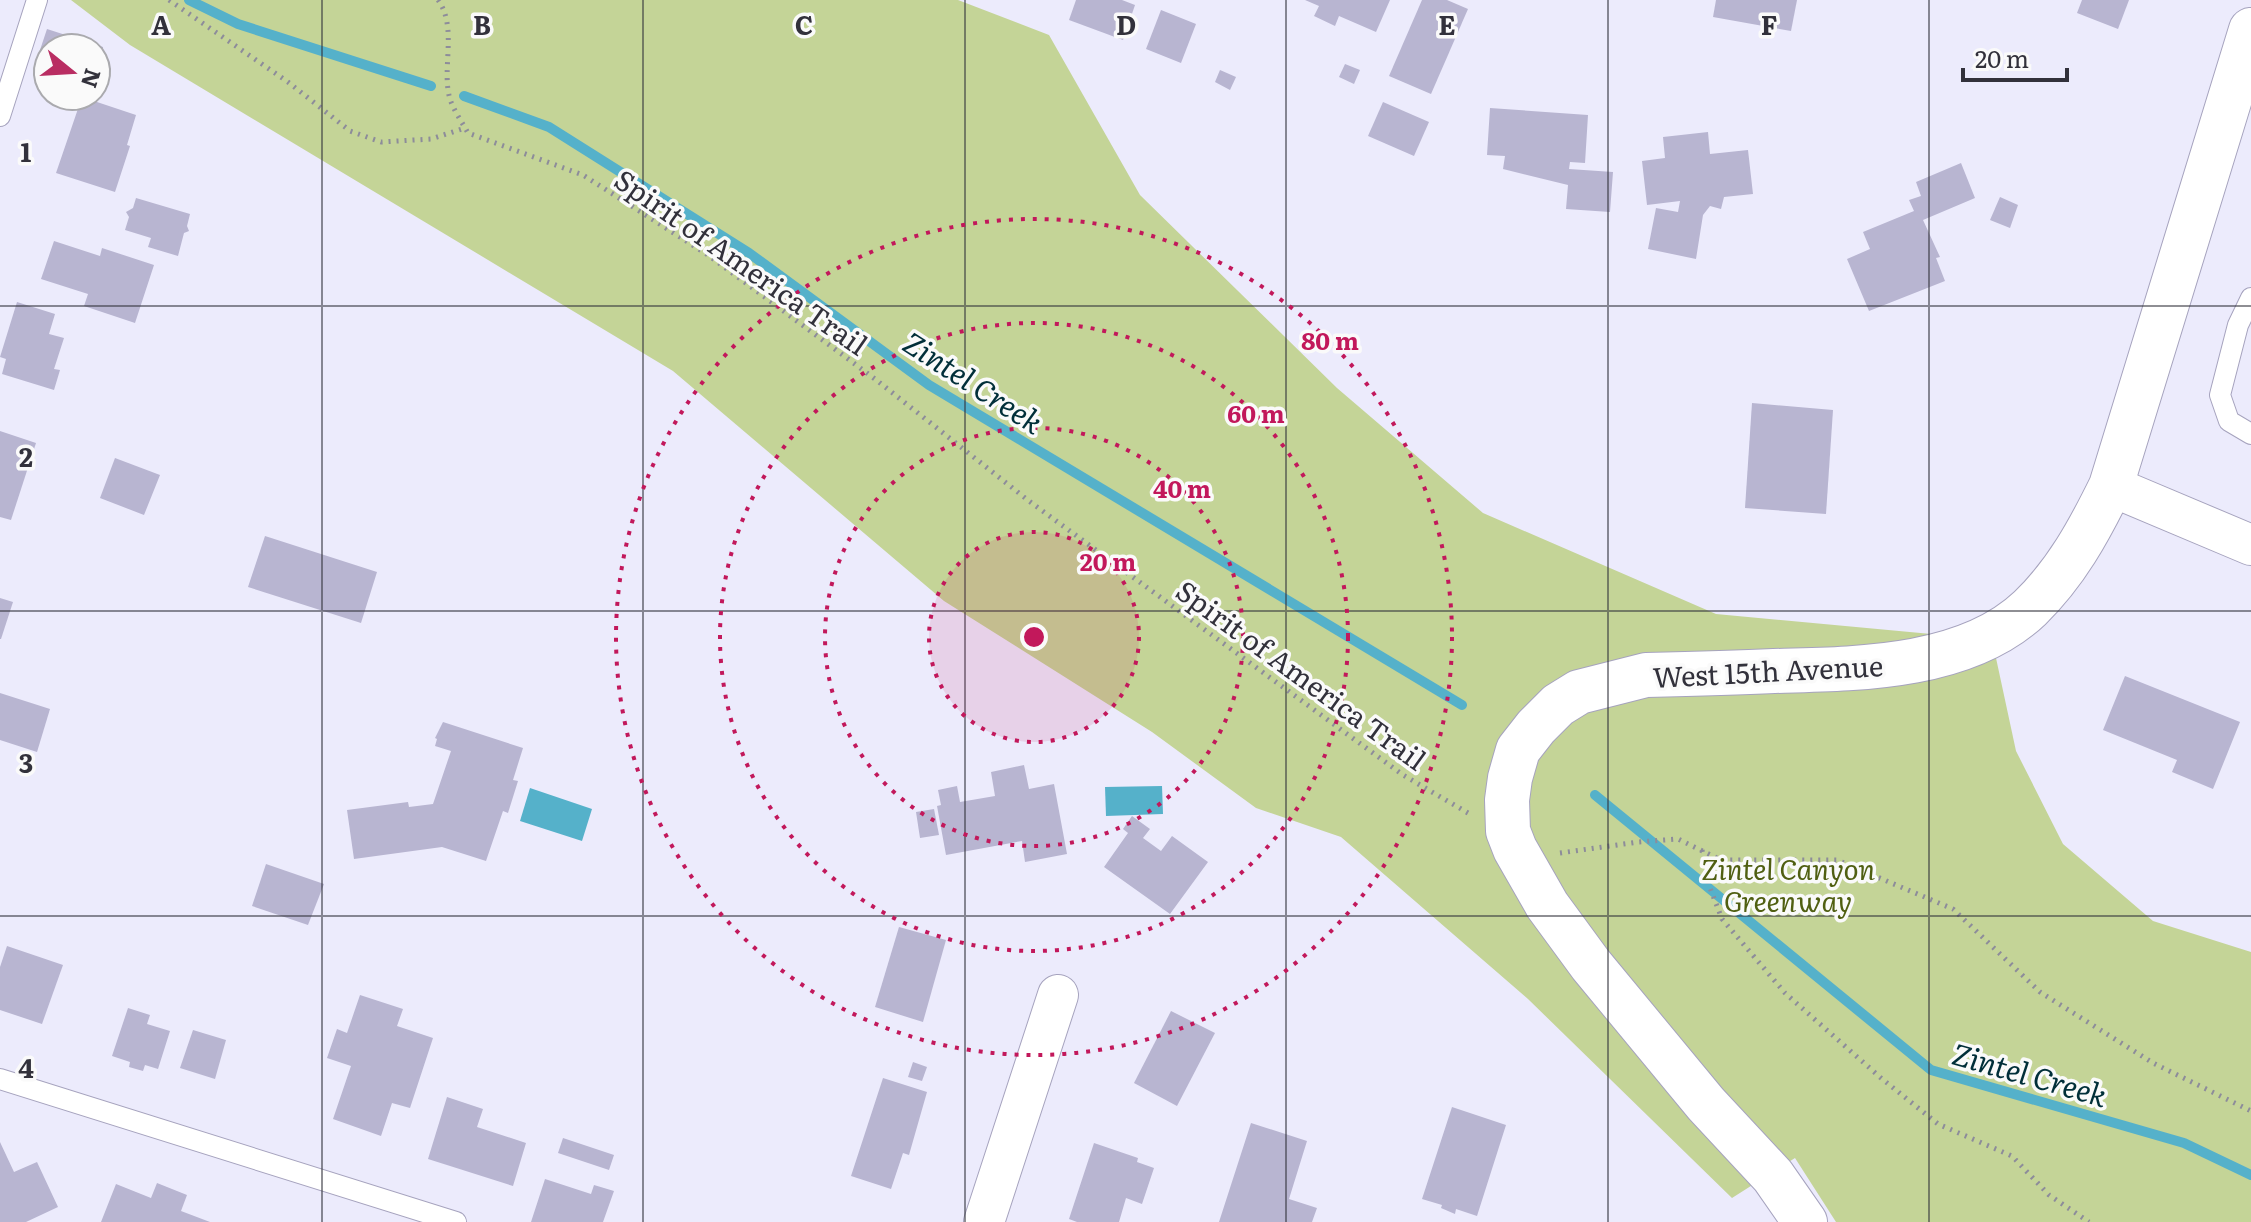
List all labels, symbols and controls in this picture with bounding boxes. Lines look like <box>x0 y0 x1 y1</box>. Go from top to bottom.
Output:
text: A <box>151 4 171 43</box>
text: B <box>473 4 491 43</box>
text: C <box>795 4 813 43</box>
text: D <box>1116 4 1136 43</box>
text: E <box>1438 4 1456 43</box>
text: F <box>1761 4 1777 43</box>
north arrow <box>32 32 112 112</box>
scale bar <box>1963 32 2067 82</box>
text: 20 m <box>1975 40 2029 75</box>
text: N <box>74 65 111 93</box>
text: 1 <box>21 131 32 170</box>
street label: Spirit of America Trail <box>607 158 877 364</box>
water label: Zintel Creek <box>895 319 1053 443</box>
text: 80 m <box>1301 322 1359 357</box>
text: 60 m <box>1227 395 1285 430</box>
text: 2 <box>19 436 33 475</box>
text: 40 m <box>1153 470 1211 505</box>
text: 20 m <box>1080 543 1136 578</box>
street label: Spirit of America Trail <box>1168 569 1436 779</box>
centre of rings <box>1020 623 1048 651</box>
street label: West 15th Avenue <box>1652 643 1884 697</box>
text: 3 <box>19 742 33 781</box>
park label: Zintel Canyon Greenway <box>1701 847 1876 921</box>
water label: Zintel Creek <box>1947 1030 2113 1116</box>
text: 4 <box>18 1047 34 1086</box>

